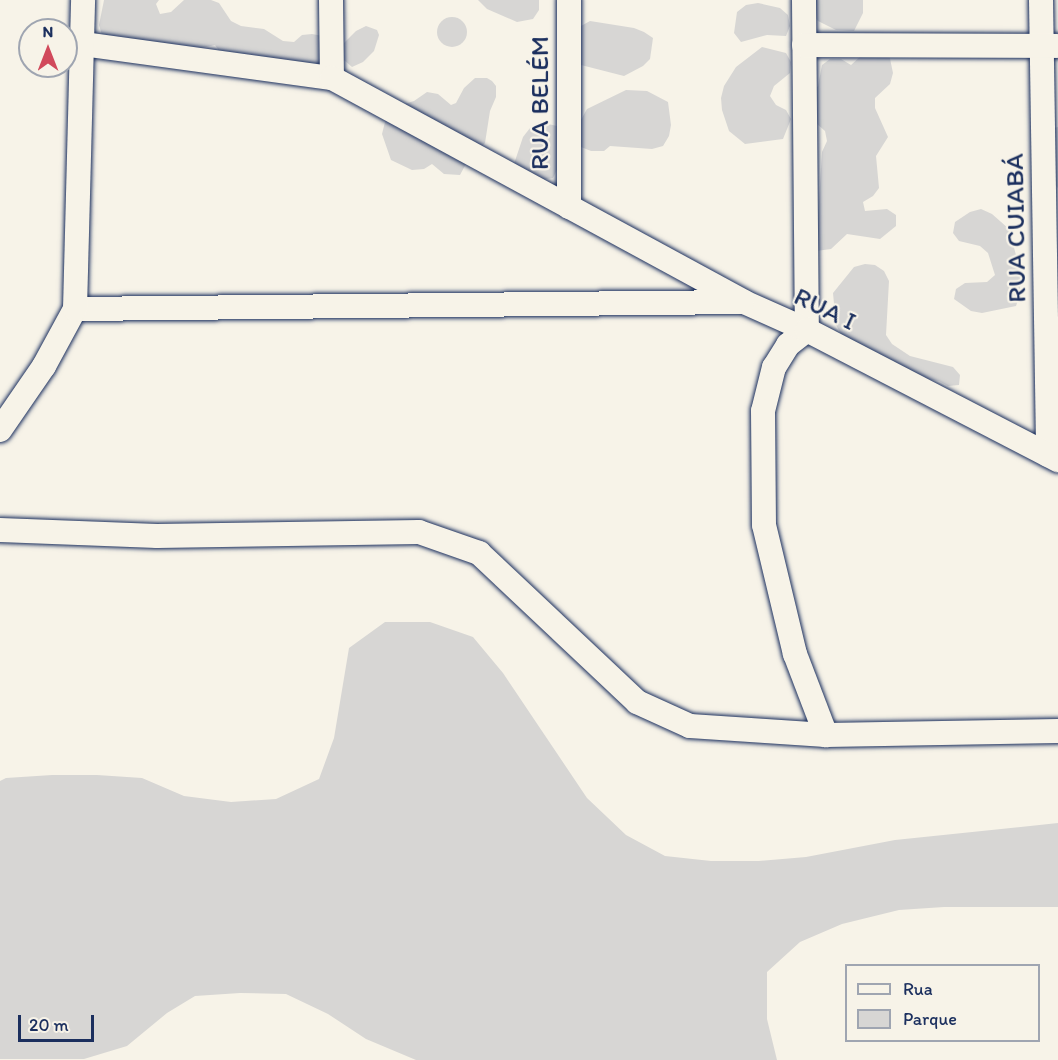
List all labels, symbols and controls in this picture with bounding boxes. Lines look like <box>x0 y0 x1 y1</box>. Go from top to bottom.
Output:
north arrow <box>18 18 78 78</box>
text: N <box>43 22 53 41</box>
street label: RUA BELÉM <box>524 36 556 170</box>
street label: RUA CUIABÁ <box>999 155 1033 301</box>
street label: RUA I <box>789 281 861 337</box>
legend <box>845 964 1040 1042</box>
text: Rua <box>903 978 933 1000</box>
scale bar <box>21 1003 98 1041</box>
text: Parque <box>903 1008 957 1030</box>
text: 20 m <box>29 1014 69 1036</box>

